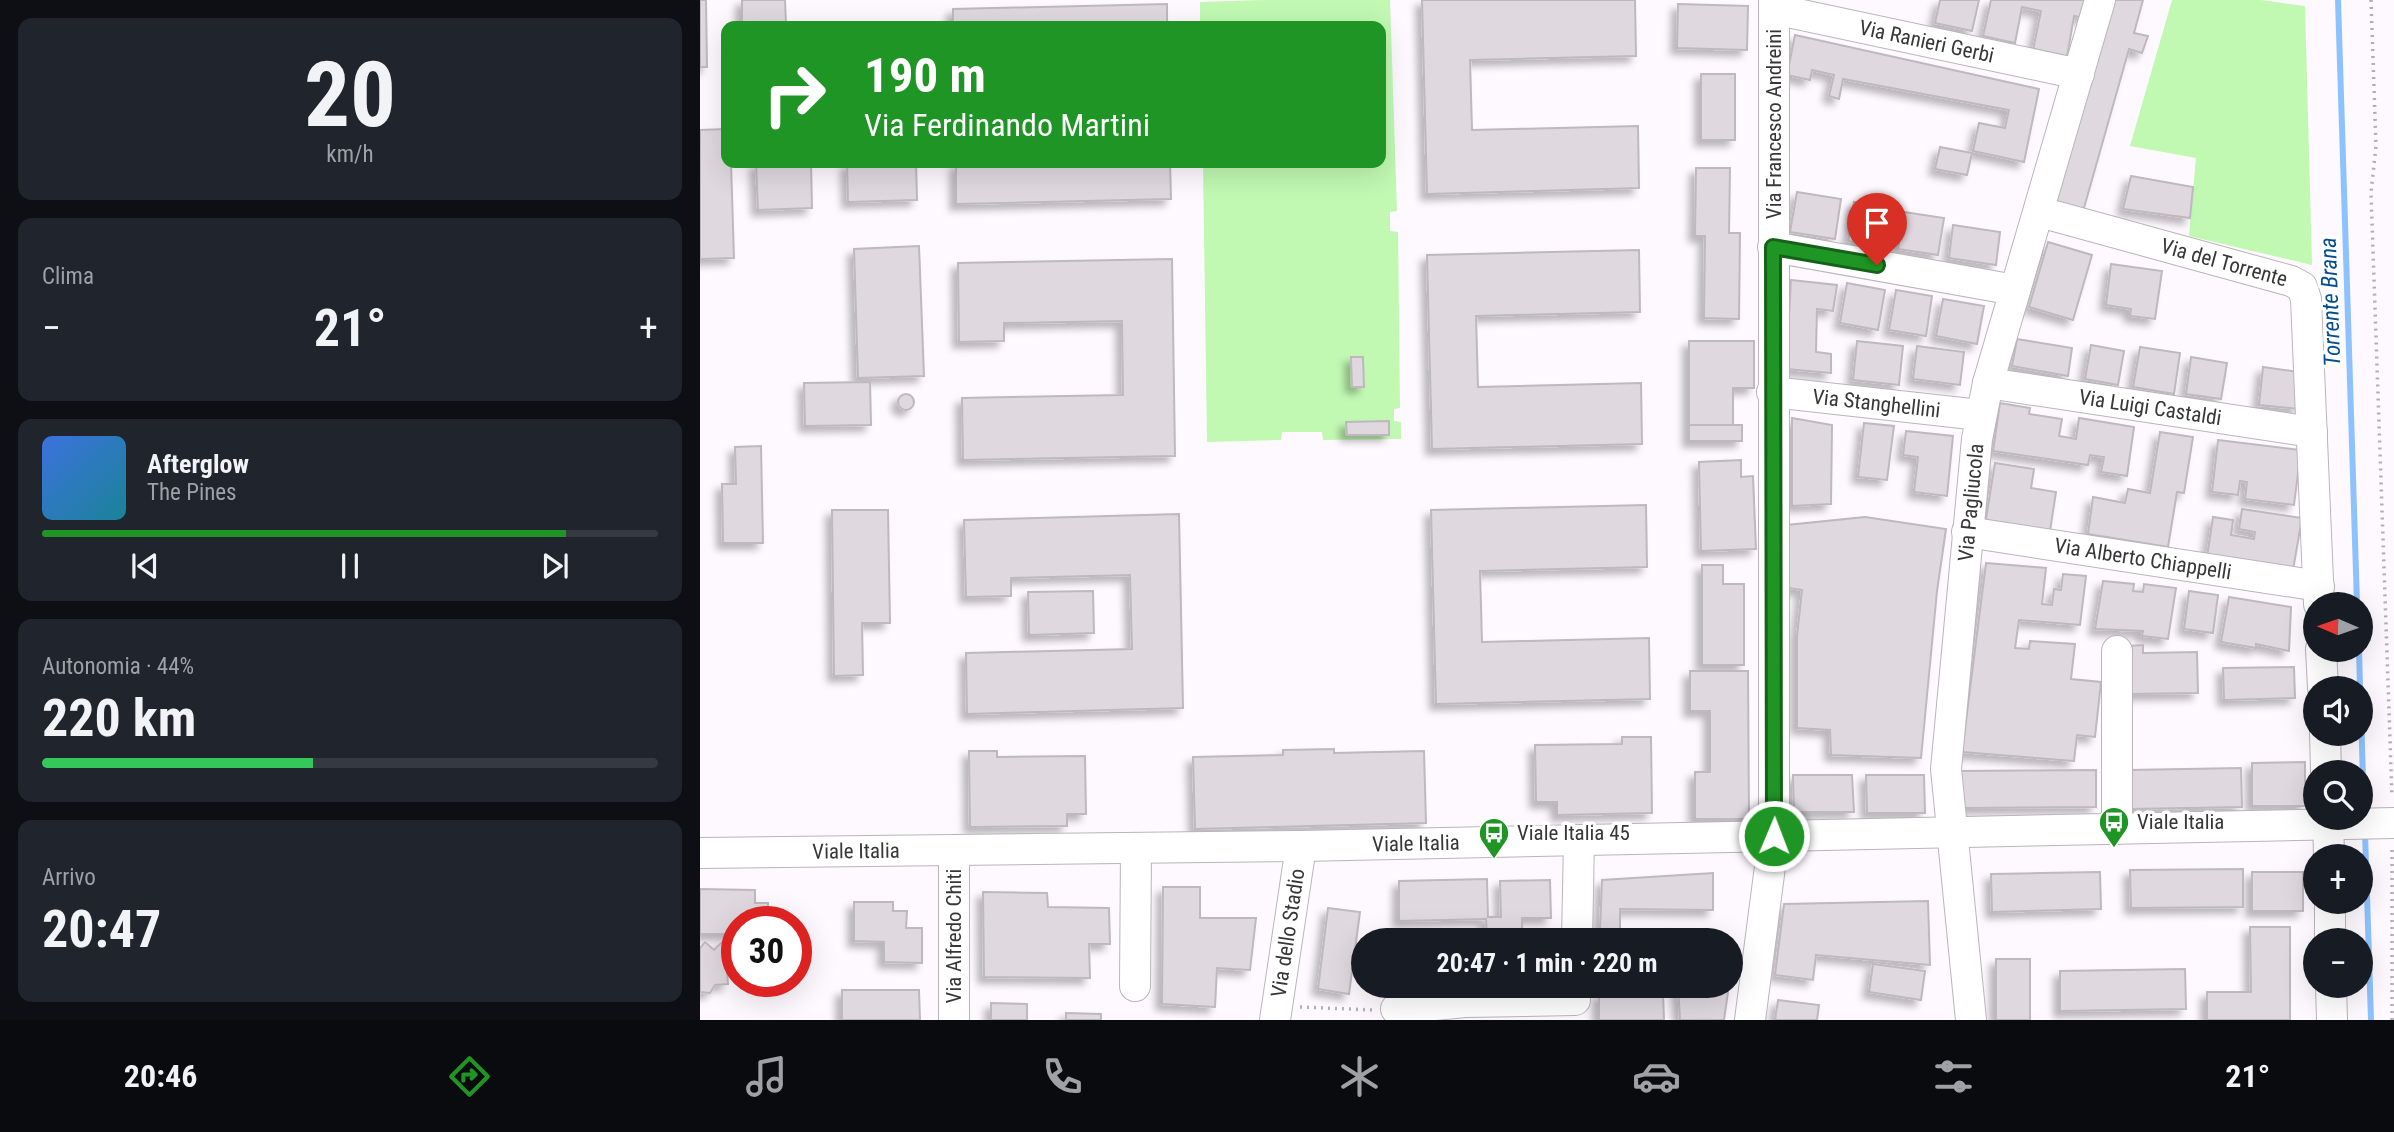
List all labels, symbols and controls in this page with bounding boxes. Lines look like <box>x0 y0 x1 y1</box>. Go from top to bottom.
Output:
street label: Via Ranieri Gerbi <box>1857 15 1996 68</box>
street label: Via Francesco Andreini <box>1762 29 1786 219</box>
text: 20 <box>304 42 396 148</box>
text: 190 m <box>864 47 986 104</box>
icon: right <box>749 49 840 140</box>
text: Via Ferdinando Martini <box>864 106 1150 144</box>
text: km/h <box>326 141 374 168</box>
pin <box>1847 193 1907 265</box>
icon: arrive <box>1858 204 1896 242</box>
street label: Via del Torrente <box>2158 234 2290 291</box>
water label: Torrente Brana <box>2315 237 2346 367</box>
text: Clima <box>42 263 94 290</box>
text: 21° <box>314 298 386 359</box>
text: − <box>42 306 61 350</box>
text: + <box>639 306 658 350</box>
street label: Via Stanghellini <box>1811 385 1942 423</box>
street label: Via Luigi Castaldi <box>2077 385 2223 430</box>
street label: Via Pagliucola <box>1954 442 1989 562</box>
text: Afterglow <box>147 449 249 479</box>
text: The Pines <box>147 479 237 506</box>
street label: Via Alberto Chiappelli <box>2053 534 2233 584</box>
icon: previous <box>126 547 164 585</box>
icon: pause <box>331 547 369 585</box>
icon: next <box>536 547 574 585</box>
north arrow <box>2303 592 2373 662</box>
map controls <box>2303 592 2373 998</box>
text: Autonomia · 44% <box>42 653 194 680</box>
button: sound <box>2303 676 2373 746</box>
text: 220 km <box>42 688 196 749</box>
button: search <box>2303 760 2373 830</box>
position arrow <box>1737 799 1811 873</box>
bus stop icon: Viale Italia <box>2097 805 2131 849</box>
place label: Viale Italia <box>2137 810 2224 834</box>
bus stop icon: Viale Italia 45 <box>1477 816 1511 860</box>
place label: Viale Italia 45 <box>1517 821 1630 845</box>
street label: Viale Italia <box>1372 831 1460 856</box>
street label: Viale Italia <box>812 839 900 864</box>
button: + <box>2303 844 2373 914</box>
text: Arrivo <box>42 864 96 891</box>
street label: Via dello Stadio <box>1267 867 1309 999</box>
street label: Via Alfredo Chiti <box>942 869 966 1003</box>
text: 20:47 <box>42 899 161 960</box>
speed limit sign: 30 <box>721 906 812 997</box>
button: − <box>2303 928 2373 998</box>
text: 20:47 · 1 min · 220 m <box>1437 948 1657 978</box>
icon: directions <box>445 1052 494 1101</box>
icon: music <box>742 1052 791 1101</box>
icon: phone <box>1038 1052 1087 1101</box>
icon: climate <box>1335 1052 1384 1101</box>
icon: car <box>1632 1052 1681 1101</box>
icon: filters <box>1929 1052 1978 1101</box>
text: 20:46 <box>124 1057 197 1095</box>
text: 21° <box>2225 1057 2270 1095</box>

